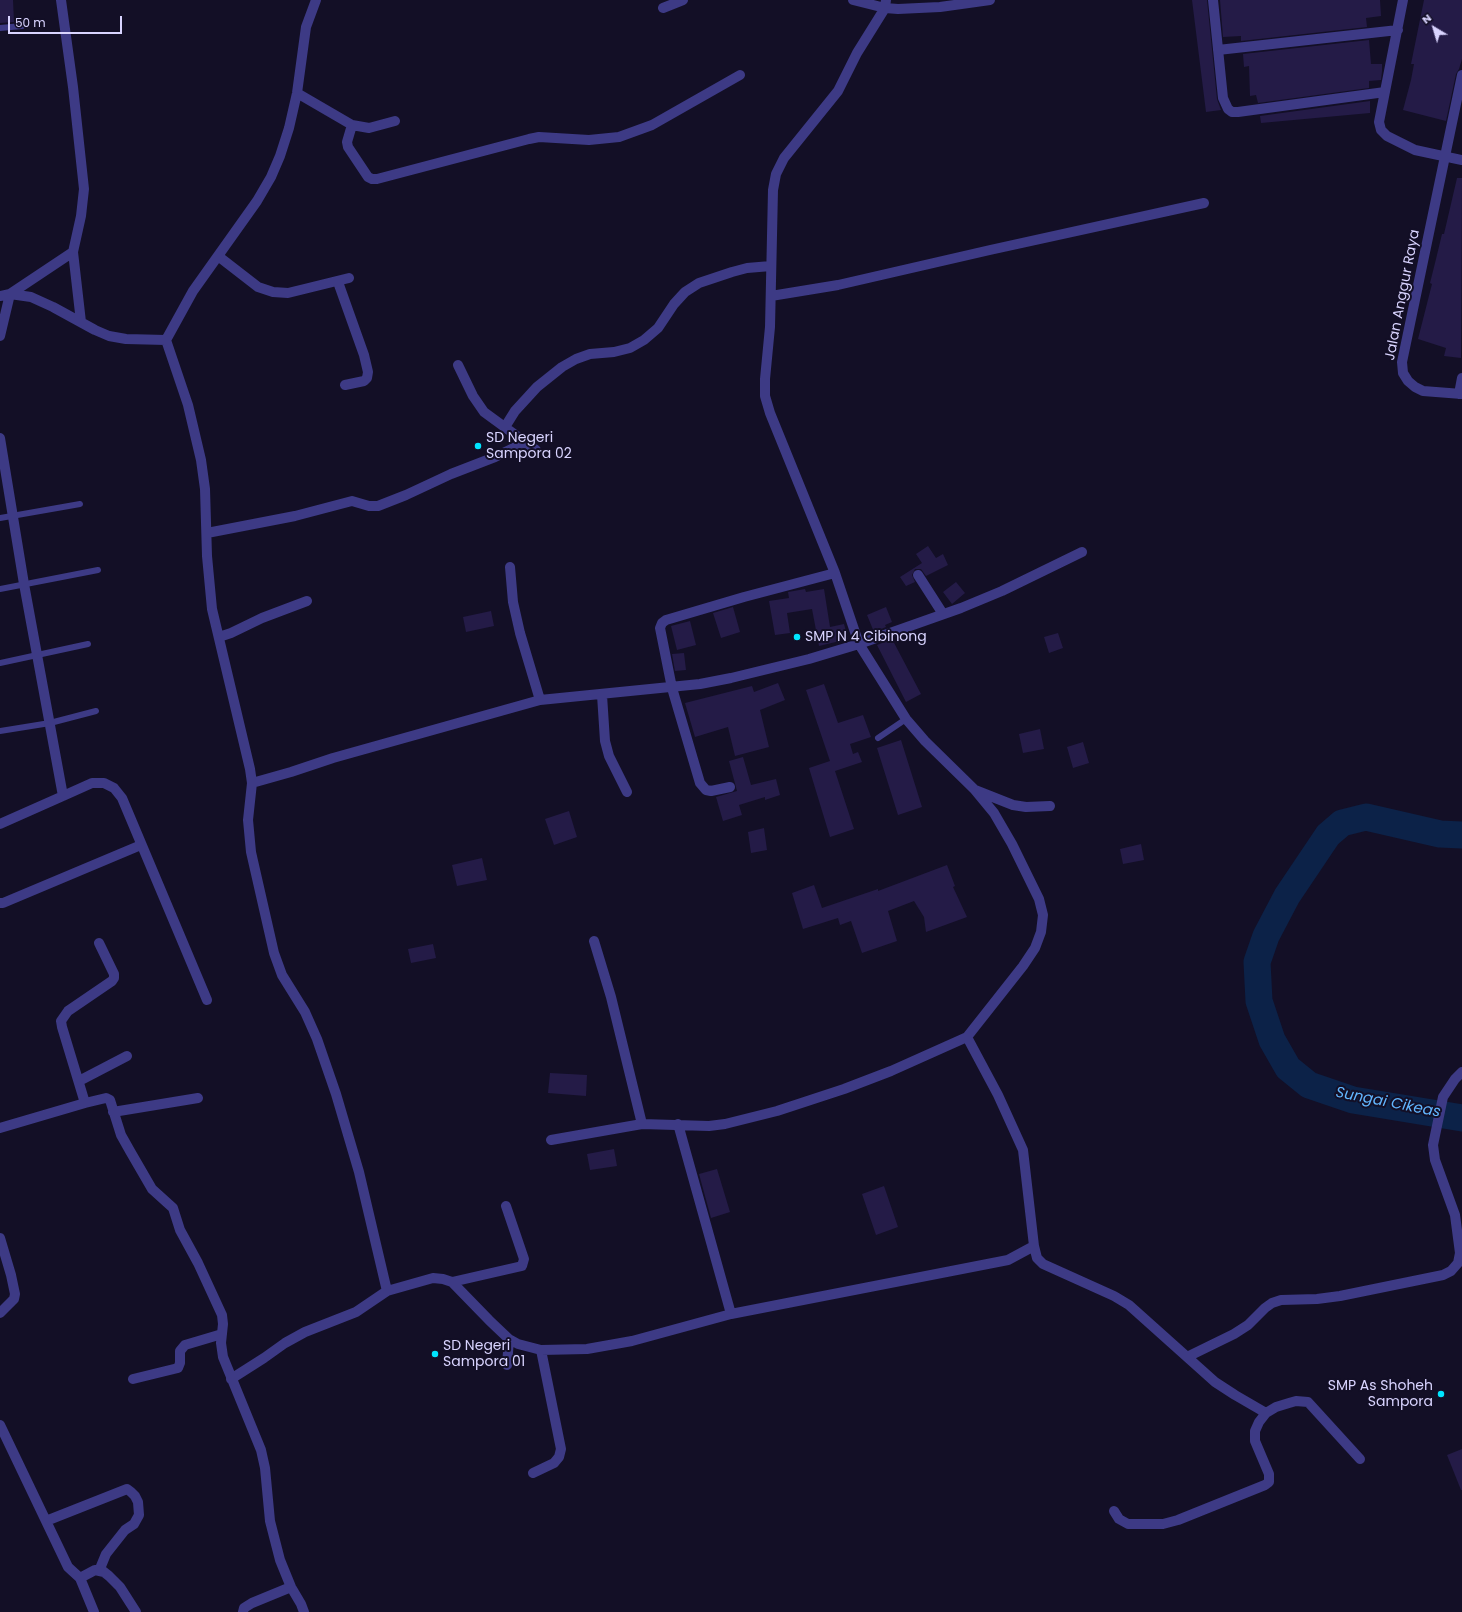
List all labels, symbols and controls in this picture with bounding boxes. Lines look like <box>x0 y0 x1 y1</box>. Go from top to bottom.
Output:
scale bar <box>10 8 124 34</box>
north arrow <box>1414 8 1454 48</box>
text: N <box>1418 10 1435 27</box>
text: 50 m <box>15 14 46 31</box>
street label: Jalan Anggur Raya <box>1382 228 1424 362</box>
place label: SD Negeri Sampora 02 <box>486 430 572 462</box>
marker: SD Negeri Sampora 02 <box>473 441 483 451</box>
place label: SMP N 4 Cibinong <box>805 629 927 645</box>
marker: SMP N 4 Cibinong <box>792 632 802 642</box>
water label: Sungai Cikeas <box>1334 1084 1442 1122</box>
place label: SD Negeri Sampora 01 <box>443 1338 525 1370</box>
marker: SD Negeri Sampora 01 <box>430 1349 440 1359</box>
place label: SMP As Shoheh Sampora <box>1328 1378 1433 1410</box>
marker: SMP As Shoheh Sampora <box>1436 1389 1446 1399</box>

